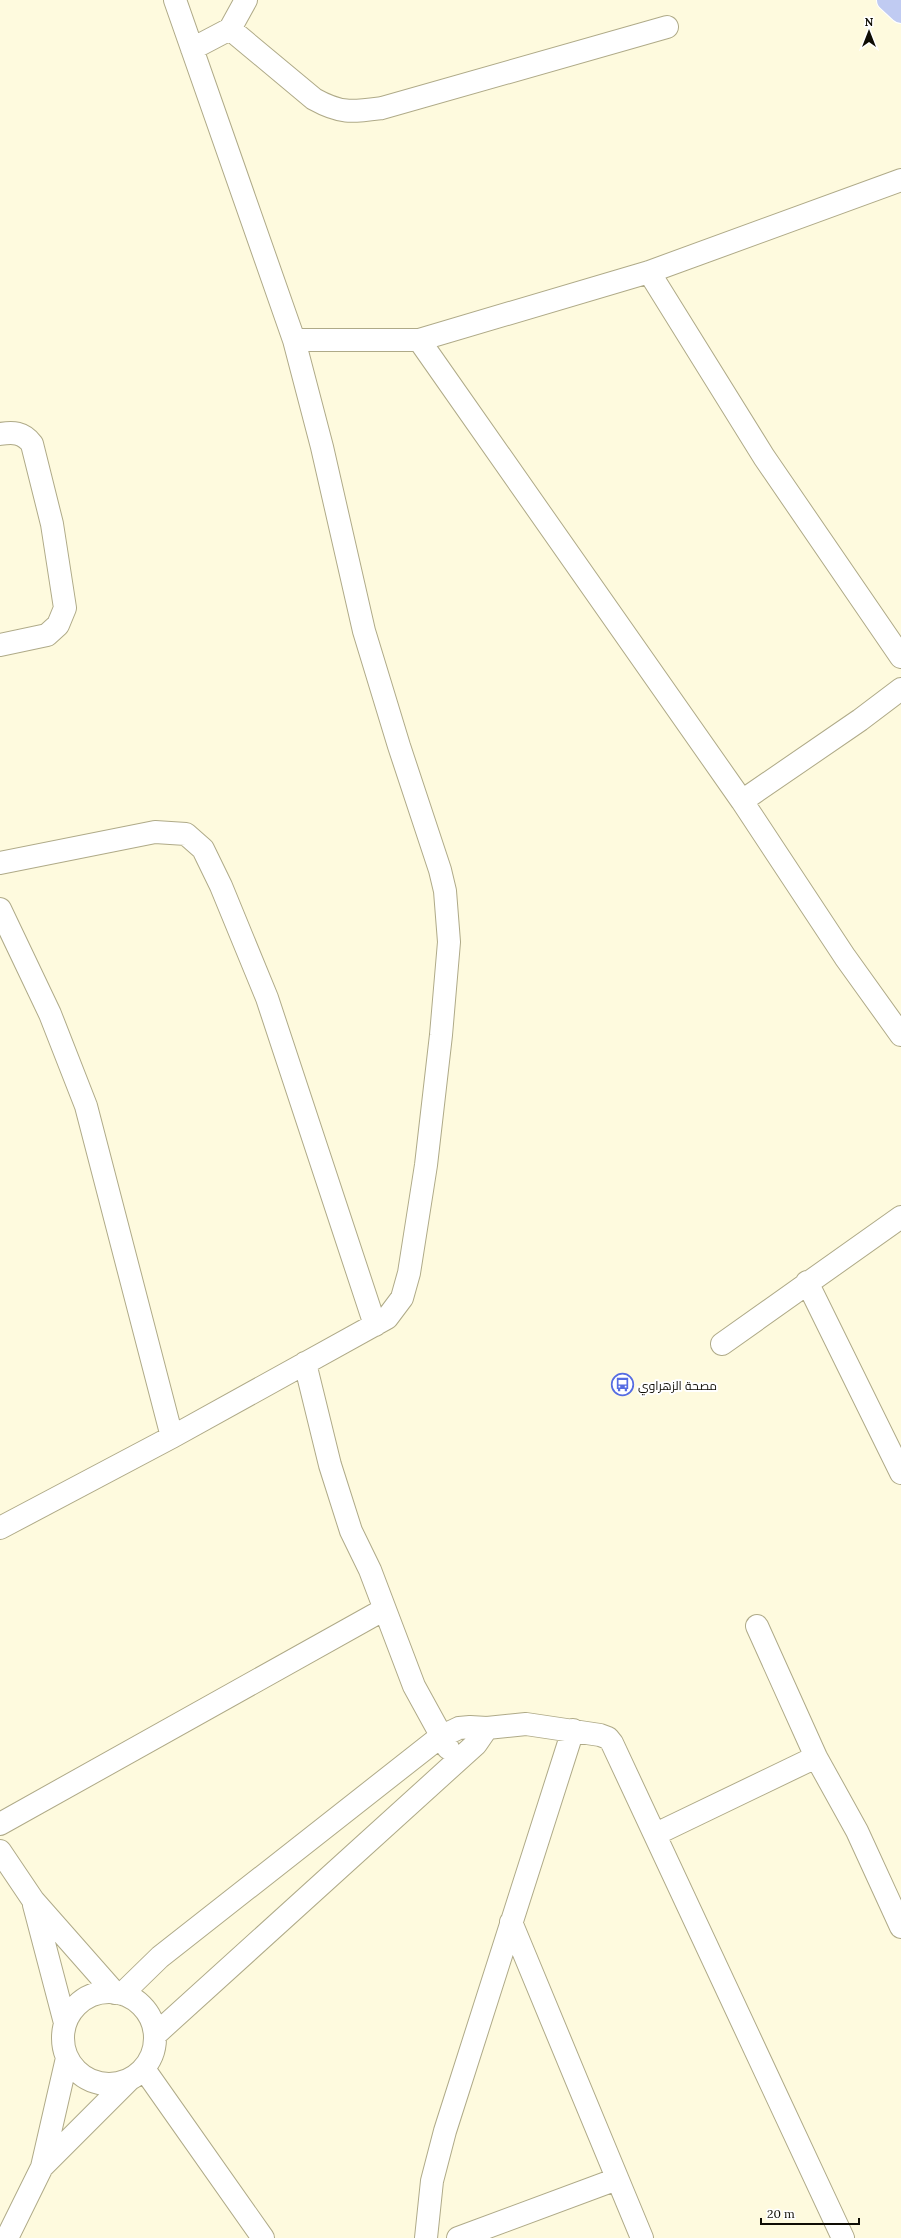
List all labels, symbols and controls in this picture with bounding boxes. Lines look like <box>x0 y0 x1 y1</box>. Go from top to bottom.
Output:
north arrow <box>849 12 889 52</box>
text: N <box>865 15 874 29</box>
bus stop icon: مصحة الزهراوي <box>609 1372 635 1398</box>
place label: مصحة الزهراوي <box>638 1378 717 1396</box>
scale bar <box>761 2200 859 2226</box>
text: 20 m <box>767 2206 795 2221</box>

